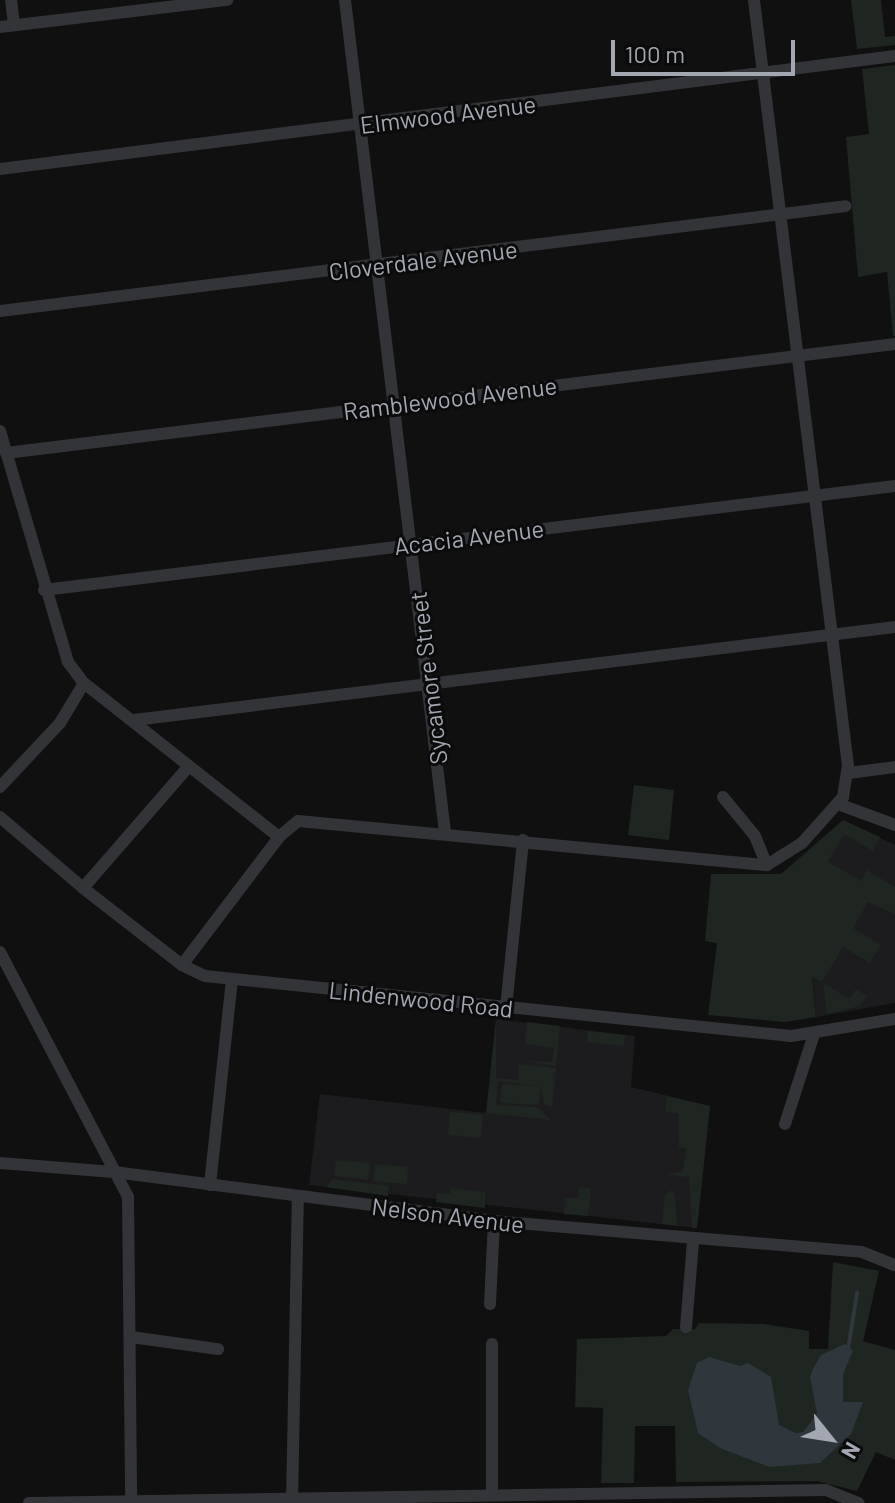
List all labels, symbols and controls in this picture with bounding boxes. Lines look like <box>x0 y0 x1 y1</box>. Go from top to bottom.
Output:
scale bar <box>615 24 799 74</box>
text: 100 m <box>625 39 685 68</box>
street label: Elmwood Avenue <box>358 89 538 139</box>
street label: Cloverdale Avenue <box>327 234 519 286</box>
street label: Ramblewood Avenue <box>341 371 559 425</box>
street label: Acacia Avenue <box>392 514 546 560</box>
street label: Sycamore Street <box>403 590 453 766</box>
street label: Lindenwood Road <box>327 975 515 1023</box>
street label: Nelson Avenue <box>370 1191 526 1239</box>
north arrow <box>791 1399 871 1479</box>
text: N <box>837 1438 867 1464</box>

